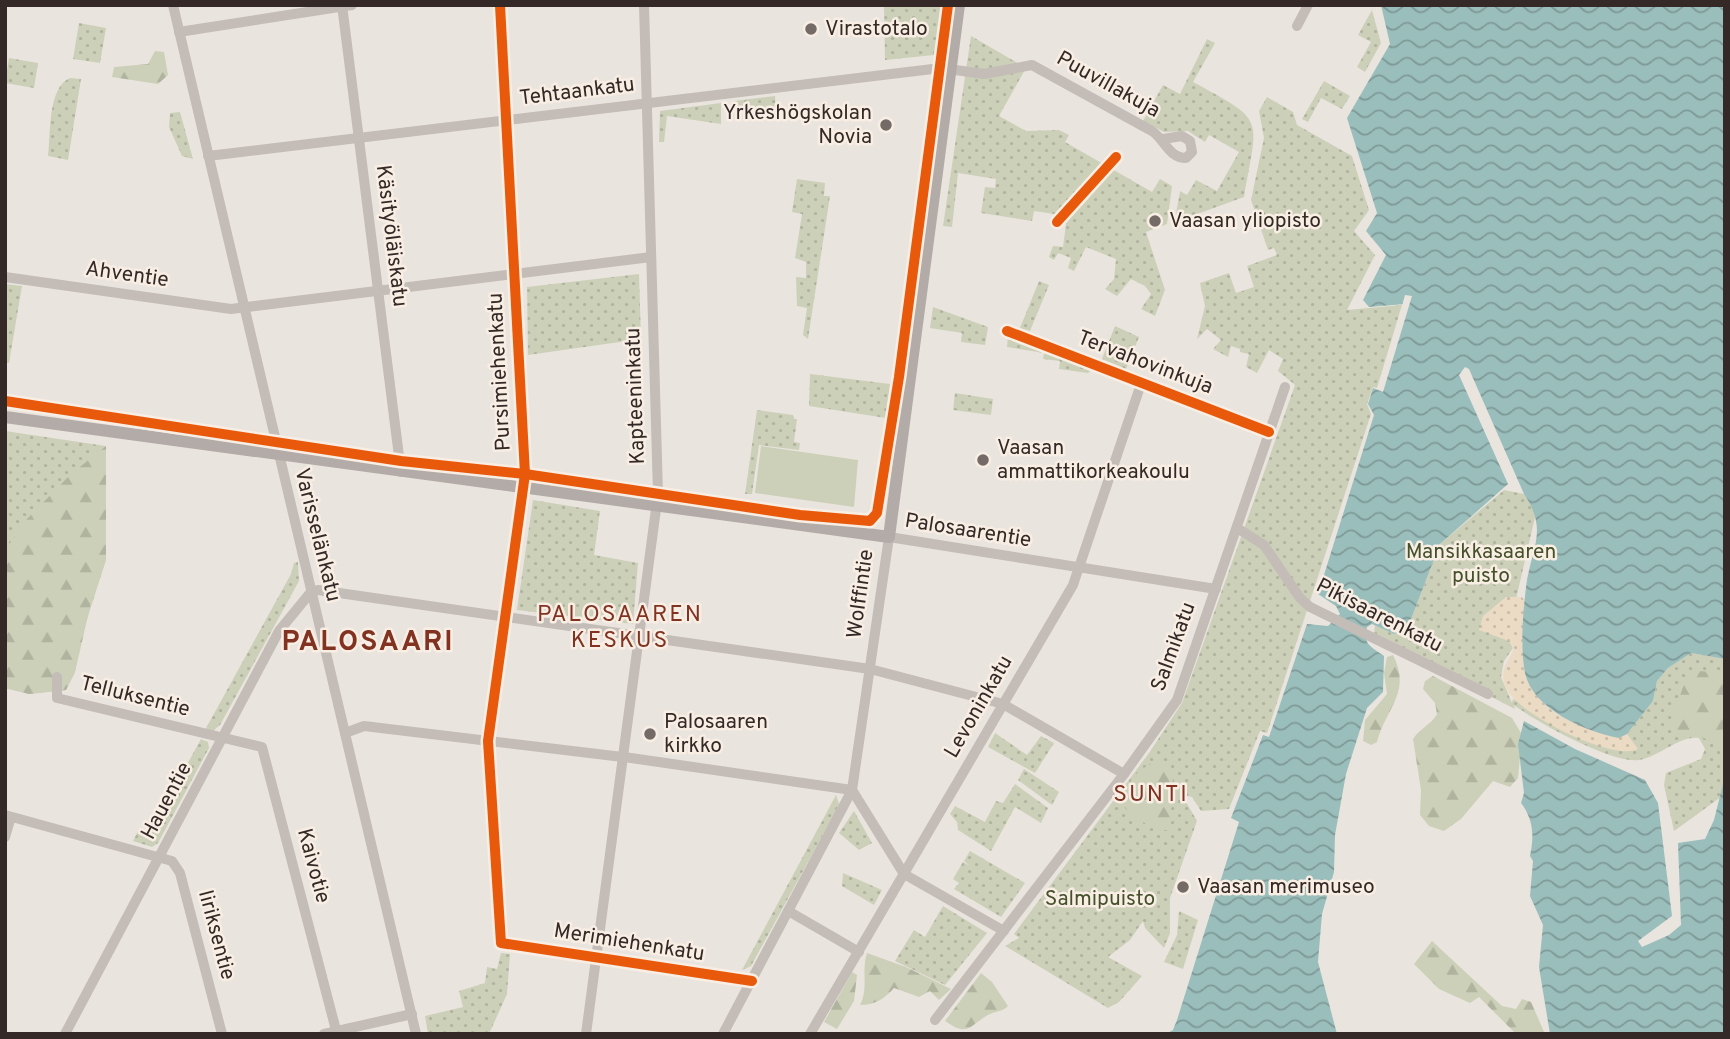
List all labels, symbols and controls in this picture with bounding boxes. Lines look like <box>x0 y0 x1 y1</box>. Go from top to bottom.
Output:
place label: Virastotalo <box>825 16 928 43</box>
marker: Virastotalo <box>803 21 819 37</box>
street label: Puuvillakuja <box>1051 45 1165 125</box>
street label: Tehtaankatu <box>518 72 636 112</box>
place label: Yrkeshögskolan Novia <box>723 100 872 151</box>
marker: Yrkeshögskolan Novia <box>878 117 894 133</box>
street label: Käsityöläiskatu <box>369 163 413 309</box>
place label: Vaasan yliopisto <box>1169 208 1321 235</box>
marker: Vaasan yliopisto <box>1147 213 1163 229</box>
street label: Ahventie <box>84 256 170 294</box>
street label: Pursimiehenkatu <box>482 292 518 452</box>
street label: Tervahovinkuja <box>1073 325 1217 401</box>
street label: Kapteeninkatu <box>620 327 652 465</box>
place label: Vaasan ammattikorkeakoulu <box>997 435 1190 486</box>
marker: Vaasan ammattikorkeakoulu <box>975 452 991 468</box>
street label: Varisselänkatu <box>287 465 347 605</box>
street label: Palosaarentie <box>903 508 1033 554</box>
park label: Mansikkasaaren puisto <box>1406 539 1556 590</box>
street label: Wolffintie <box>841 548 881 640</box>
street label: Pikisaarenkatu <box>1311 572 1447 660</box>
street label: Salmikatu <box>1145 599 1203 695</box>
district label: PALOSAAREN KESKUS <box>537 601 703 656</box>
district label: PALOSAARI <box>281 625 455 661</box>
street label: Levoninkatu <box>939 651 1019 763</box>
street label: Telluksentie <box>77 670 193 724</box>
place label: Palosaaren kirkko <box>664 709 768 760</box>
marker: Palosaaren kirkko <box>642 726 658 742</box>
street label: Hauentie <box>135 758 199 844</box>
district label: SUNTI <box>1113 781 1189 810</box>
street label: Kaivotie <box>290 826 336 906</box>
place label: Vaasan merimuseo <box>1197 874 1375 901</box>
marker: Vaasan merimuseo <box>1175 879 1191 895</box>
park label: Salmipuisto <box>1045 886 1155 913</box>
street label: Iiriksentie <box>191 887 241 983</box>
street label: Merimiehenkatu <box>552 918 706 968</box>

